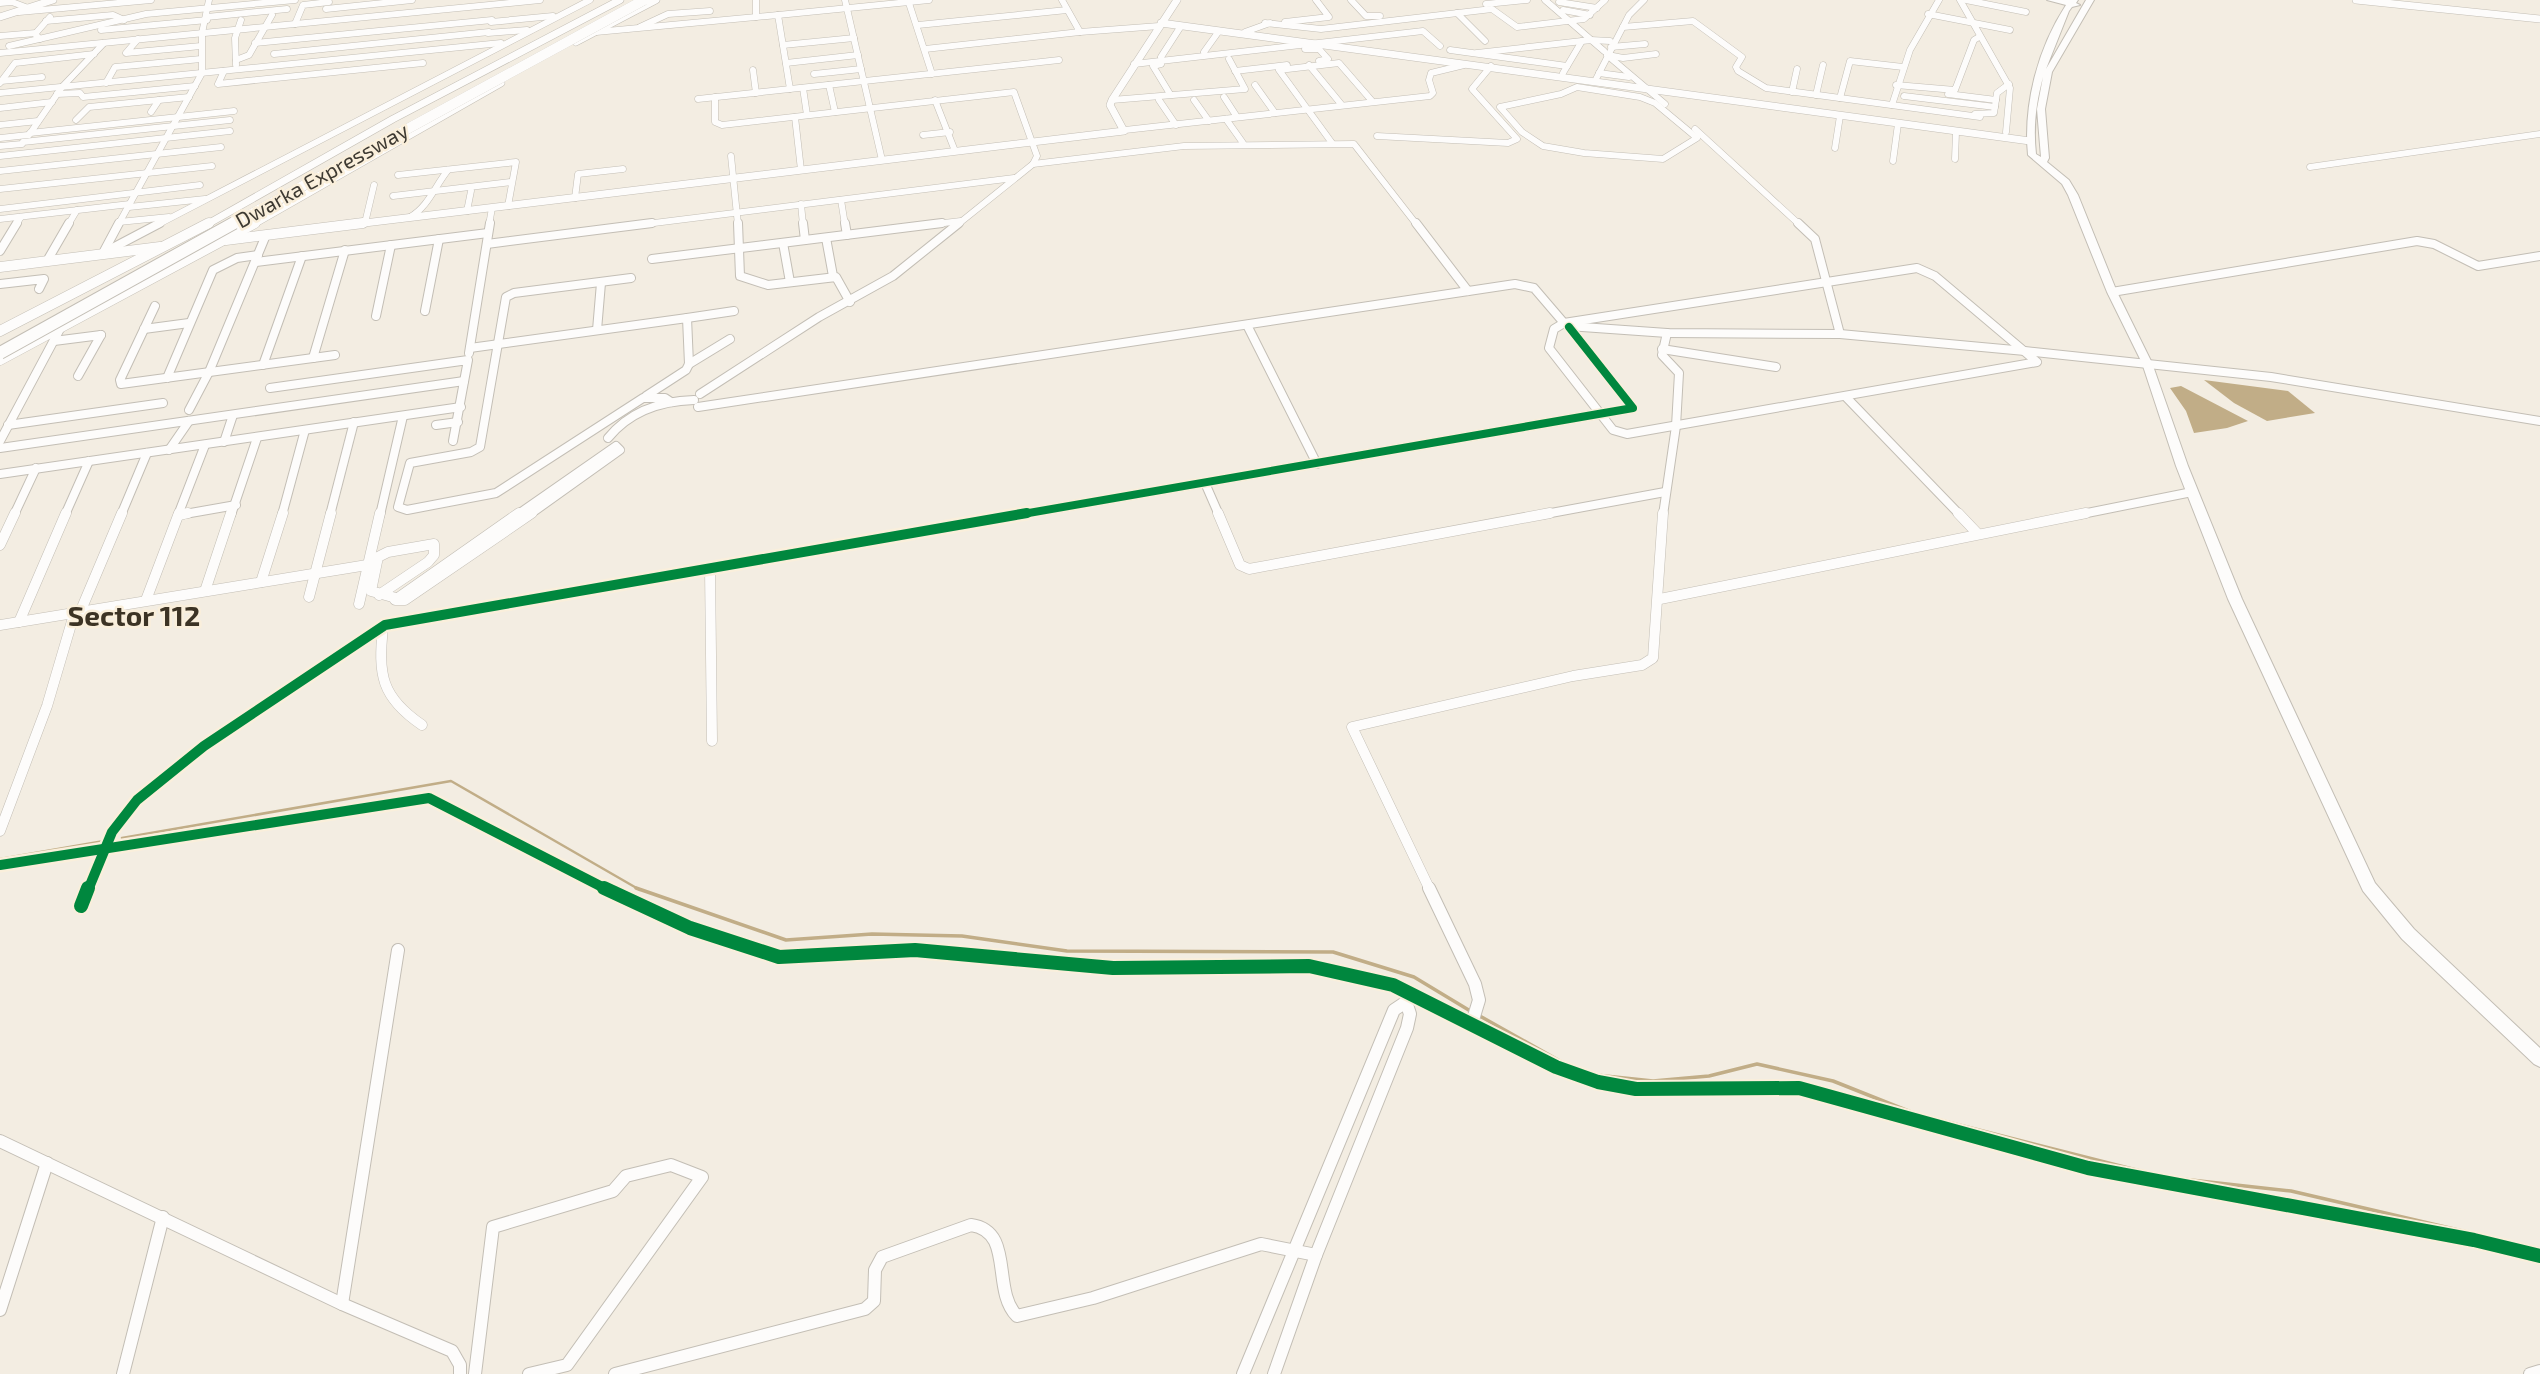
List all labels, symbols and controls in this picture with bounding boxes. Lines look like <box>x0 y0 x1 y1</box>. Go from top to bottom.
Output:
street label: Dwarka Expressway <box>231 117 412 233</box>
district label: Sector 112 <box>68 598 200 632</box>

